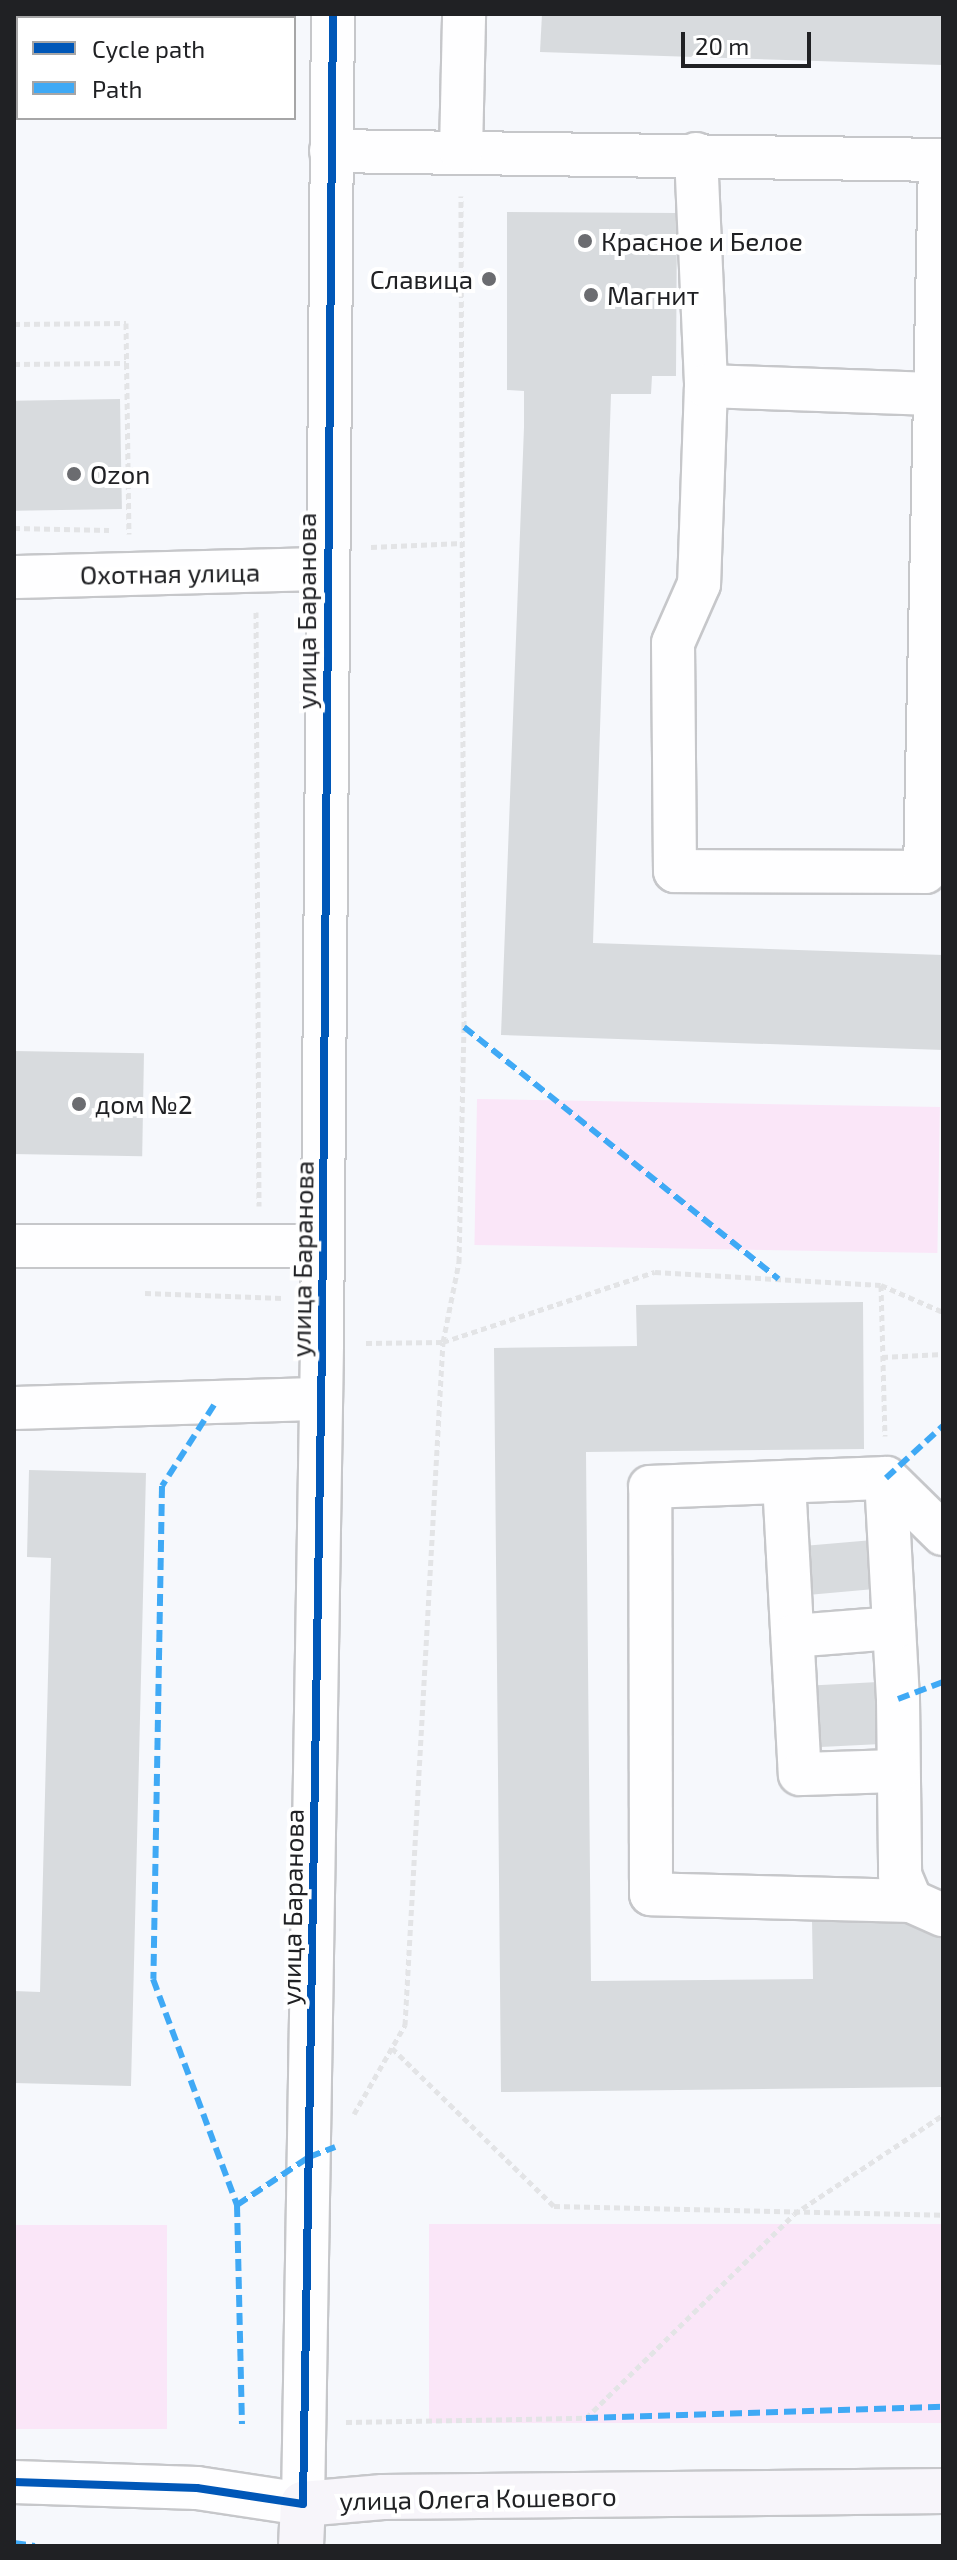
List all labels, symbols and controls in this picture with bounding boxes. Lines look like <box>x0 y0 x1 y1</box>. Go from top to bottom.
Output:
legend <box>16 16 296 120</box>
scale bar <box>685 16 815 66</box>
text: 20 m <box>695 31 749 60</box>
text: Cycle path <box>92 34 205 63</box>
text: Path <box>92 74 142 103</box>
place label: Красное и Белое <box>601 225 803 257</box>
marker: Красное и Белое <box>576 232 594 250</box>
place label: Славица <box>370 263 473 295</box>
marker: Славица <box>480 270 498 288</box>
place label: Магнит <box>607 279 699 311</box>
marker: Магнит <box>582 286 600 304</box>
place label: Ozon <box>90 458 150 490</box>
marker: Ozon <box>65 465 83 483</box>
street label: улица Баранова <box>290 513 322 709</box>
street label: Охотная улица <box>80 556 260 590</box>
place label: дом №2 <box>95 1088 193 1120</box>
marker: дом №2 <box>70 1095 88 1113</box>
street label: улица Баранова <box>285 1160 319 1358</box>
street label: улица Баранова <box>275 1808 309 2006</box>
street label: улица Олега Кошевого <box>339 2480 617 2516</box>

